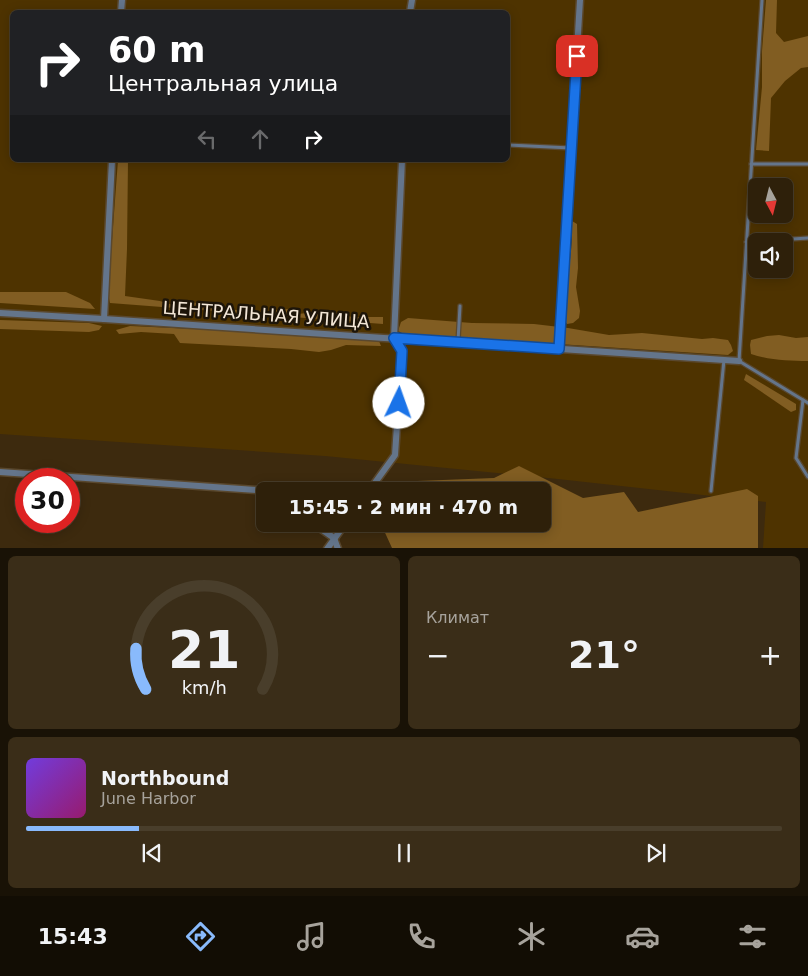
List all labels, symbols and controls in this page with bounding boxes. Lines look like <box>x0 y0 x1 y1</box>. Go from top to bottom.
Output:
icon: right <box>25 30 90 95</box>
text: 60 m <box>108 30 205 70</box>
pin <box>556 35 598 77</box>
icon: arrive <box>563 42 591 70</box>
text: Центральная улица <box>108 71 338 96</box>
icon: left <box>193 125 221 153</box>
icon: ahead <box>246 125 274 153</box>
icon: right <box>299 125 327 153</box>
north arrow <box>748 178 792 222</box>
map controls <box>748 178 793 278</box>
button: sound <box>748 233 793 278</box>
street label: ЦЕНТРАЛЬНАЯ УЛИЦА <box>162 297 371 332</box>
position arrow <box>372 376 424 428</box>
speed limit sign: 30 <box>15 468 80 533</box>
text: 15:45 · 2 мин · 470 m <box>289 496 518 518</box>
text: Климат <box>426 608 489 627</box>
text: 21 <box>168 620 240 680</box>
text: 21° <box>568 633 640 677</box>
text: − <box>426 639 449 672</box>
text: + <box>759 639 782 672</box>
text: km/h <box>181 677 227 698</box>
text: Northbound <box>101 767 229 789</box>
text: June Harbor <box>101 789 196 808</box>
icon: previous <box>138 839 166 867</box>
icon: pause <box>390 839 418 867</box>
icon: next <box>642 839 670 867</box>
icon: directions <box>183 919 218 954</box>
icon: music <box>294 919 329 954</box>
icon: phone <box>404 919 439 954</box>
icon: climate <box>514 919 549 954</box>
icon: car <box>625 919 660 954</box>
icon: filters <box>735 919 770 954</box>
text: 15:43 <box>38 924 108 949</box>

